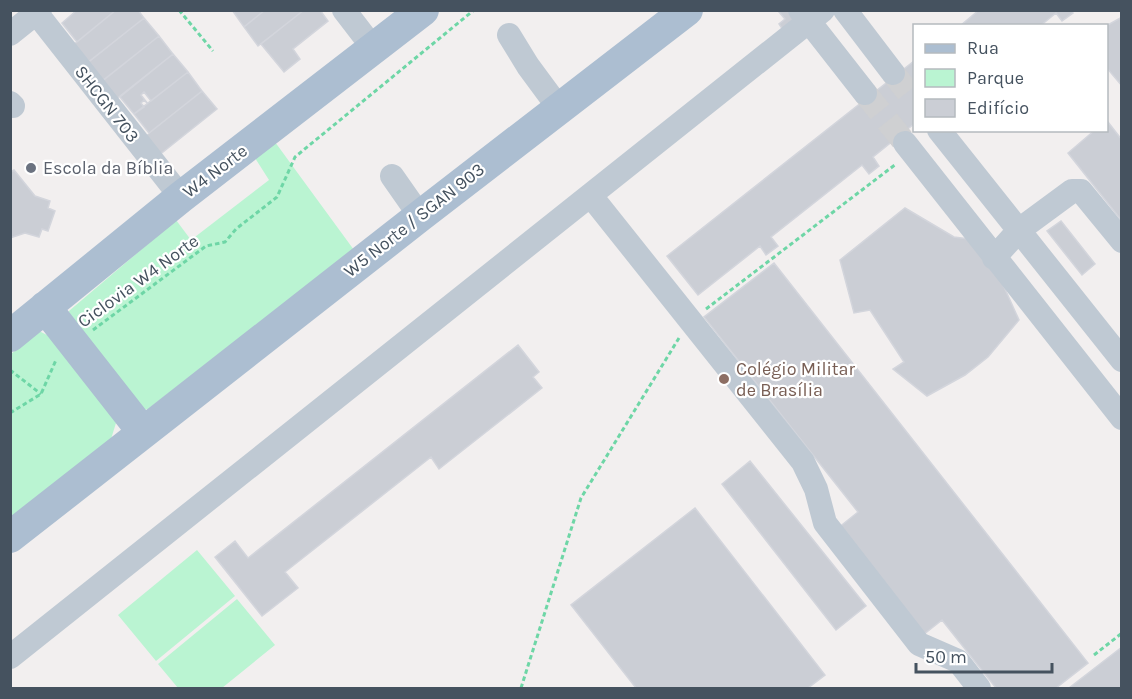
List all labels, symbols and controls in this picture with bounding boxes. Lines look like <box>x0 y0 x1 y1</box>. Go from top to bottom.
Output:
legend <box>913 24 1108 132</box>
text: Rua <box>967 37 999 59</box>
street label: SHCGN 703 <box>70 61 144 147</box>
text: Parque <box>967 67 1024 89</box>
text: Edifício <box>967 97 1029 119</box>
street label: W4 Norte <box>178 140 252 202</box>
place label: Escola da Bíblia <box>43 157 173 179</box>
street label: W5 Norte / SGAN 903 <box>339 158 489 282</box>
marker: Escola da Bíblia <box>24 161 38 175</box>
street label: Ciclovia W4 Norte <box>73 230 203 332</box>
place label: Colégio Militar de Brasília <box>736 358 855 401</box>
marker: Colégio Militar de Brasília <box>717 372 731 386</box>
scale bar <box>916 636 1052 674</box>
text: 50 m <box>925 646 967 668</box>

